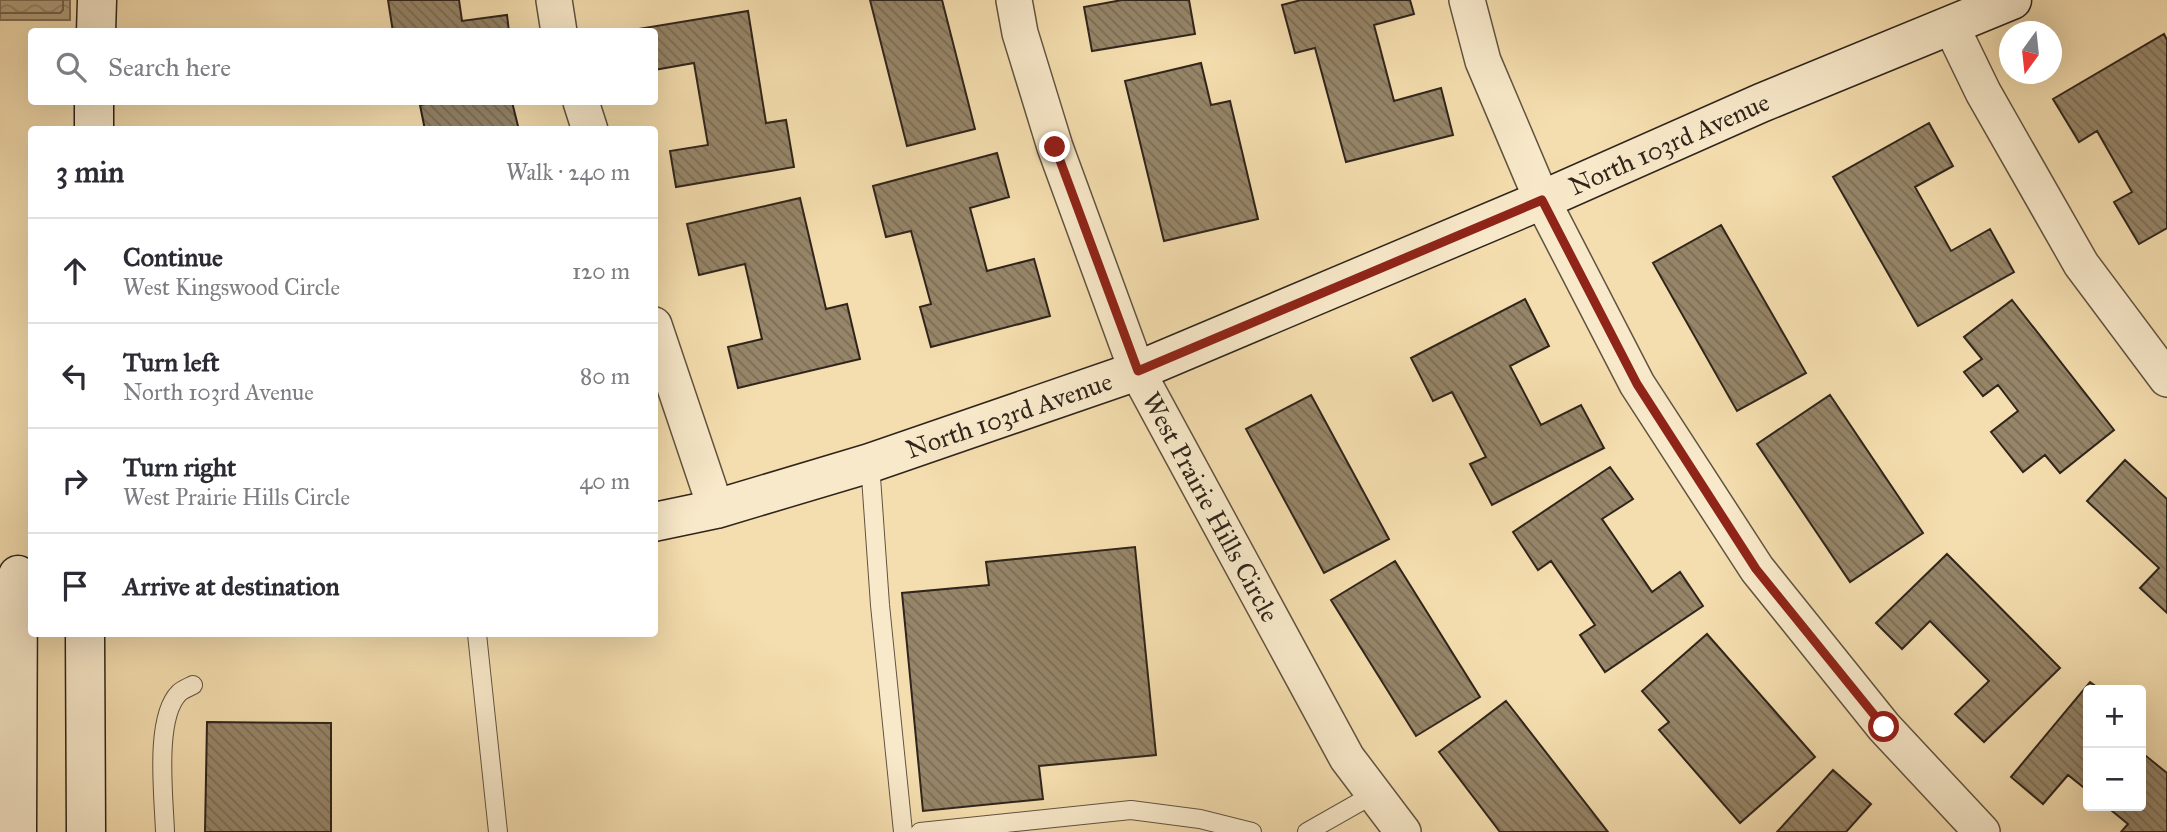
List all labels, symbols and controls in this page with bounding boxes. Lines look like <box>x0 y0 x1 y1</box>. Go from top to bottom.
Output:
north arrow <box>1999 21 2062 84</box>
search box <box>28 28 658 105</box>
icon: search <box>52 48 90 86</box>
text: Search here <box>108 51 231 83</box>
street label: North 103rd Avenue <box>1564 85 1774 202</box>
route end <box>1039 131 1070 162</box>
text: 3 min <box>56 154 124 190</box>
text: Walk · 240 m <box>506 158 630 186</box>
text: Continue <box>123 241 223 273</box>
icon: ahead <box>56 252 94 290</box>
text: 120 m <box>572 257 630 285</box>
text: West Kingswood Circle <box>123 273 340 301</box>
text: Turn left <box>123 346 219 378</box>
icon: left <box>56 357 94 395</box>
text: 80 m <box>580 362 630 390</box>
street label: North 103rd Avenue <box>902 365 1116 465</box>
text: North 103rd Avenue <box>123 378 314 406</box>
street label: West Prairie Hills Circle <box>1135 386 1286 628</box>
text: Turn right <box>123 451 236 483</box>
icon: right <box>56 462 94 500</box>
text: 40 m <box>580 467 630 495</box>
text: West Prairie Hills Circle <box>123 483 350 511</box>
icon: arrive <box>56 567 94 605</box>
text: Arrive at destination <box>123 570 340 602</box>
map controls <box>2083 685 2146 811</box>
button: + <box>2083 685 2146 748</box>
route start <box>1868 711 1899 742</box>
button: − <box>2083 748 2146 811</box>

